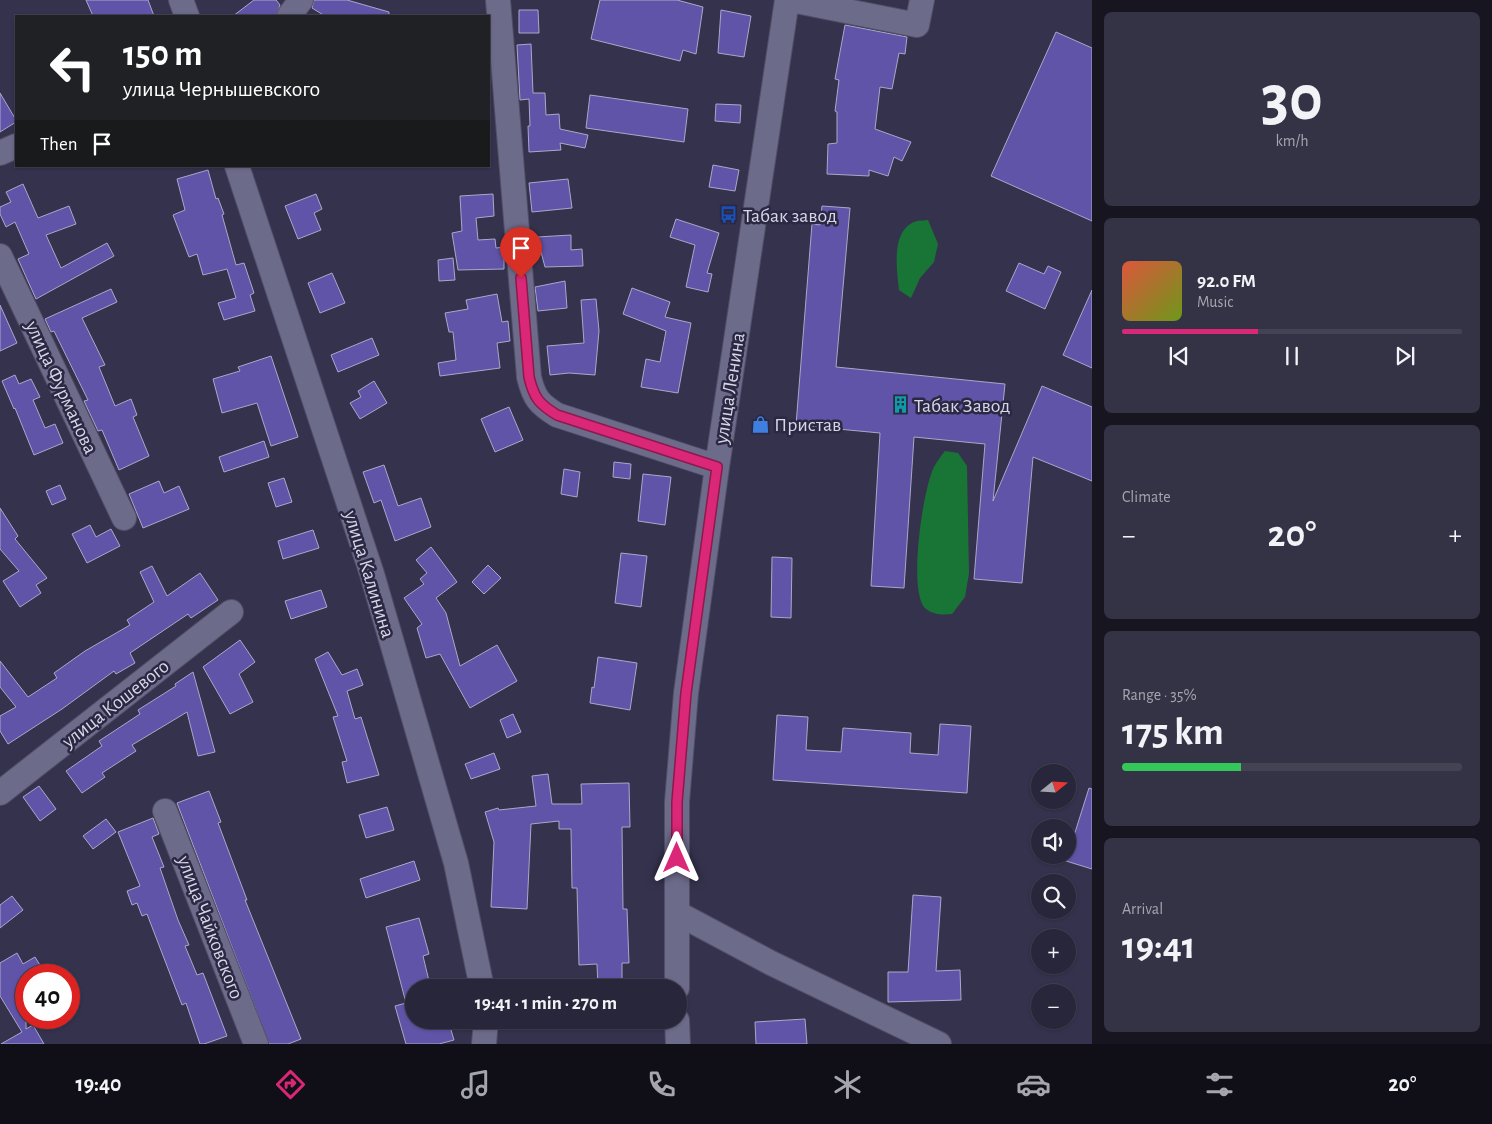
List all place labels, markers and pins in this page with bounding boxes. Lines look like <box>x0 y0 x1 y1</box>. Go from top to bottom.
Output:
bus stop icon: Табак завод <box>719 205 739 225</box>
place label: Табак завод <box>743 206 837 226</box>
pin <box>500 227 542 278</box>
building icon: Табак Завод <box>890 395 910 415</box>
place label: Табак Завод <box>914 396 1010 416</box>
shop icon: Пристав <box>750 414 770 434</box>
place label: Пристав <box>774 415 841 435</box>

